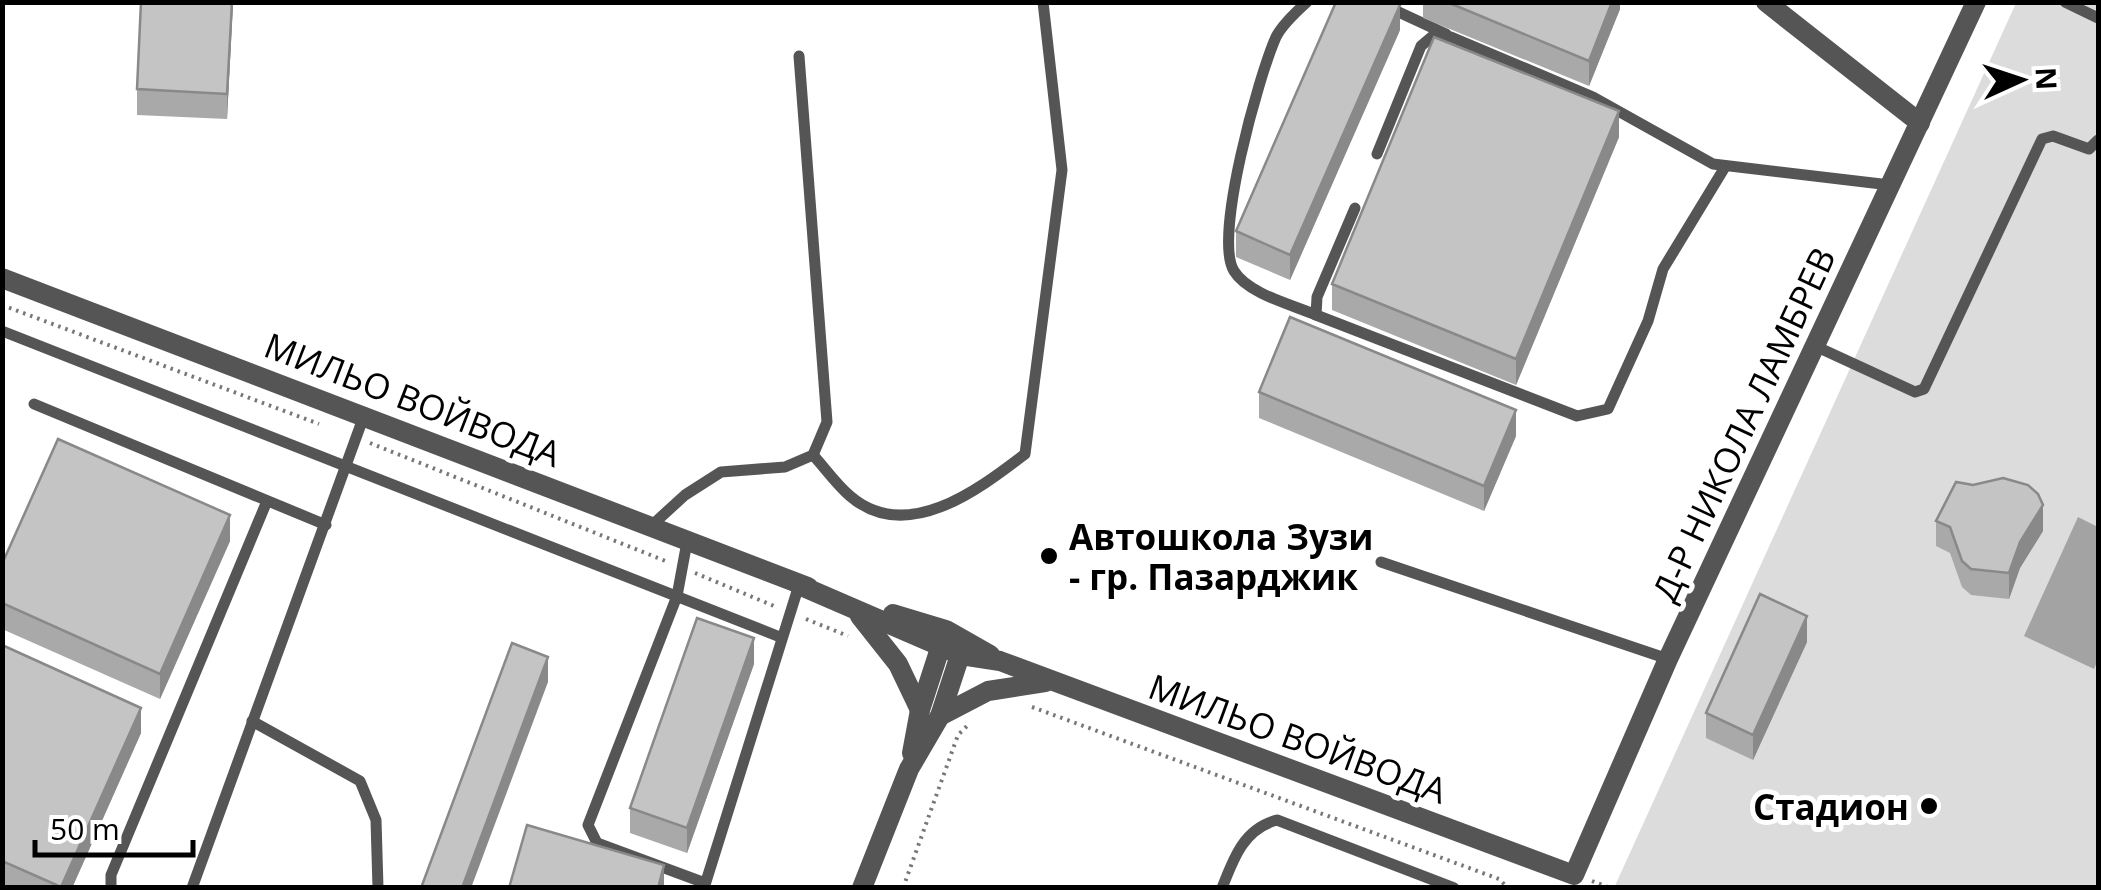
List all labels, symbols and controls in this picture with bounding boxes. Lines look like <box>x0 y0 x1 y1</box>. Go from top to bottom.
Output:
north arrow <box>1971 30 2071 130</box>
text: N <box>2027 66 2067 91</box>
street label: Д-Р НИКОЛА ЛАМБРЕВ <box>1640 240 1846 608</box>
street label: МИЛЬО ВОЙВОДА <box>258 321 569 477</box>
place label: Автошкола Зузи - гр. Пазарджик <box>1069 513 1374 600</box>
marker: Автошкола Зузи - гр. Пазарджик <box>1038 545 1060 567</box>
street label: МИЛЬО ВОЙВОДА <box>1143 662 1454 814</box>
place label: Стадион <box>1753 783 1909 830</box>
scale bar <box>35 795 192 857</box>
marker: Стадион <box>1918 795 1940 817</box>
text: 50 m <box>50 808 120 849</box>

